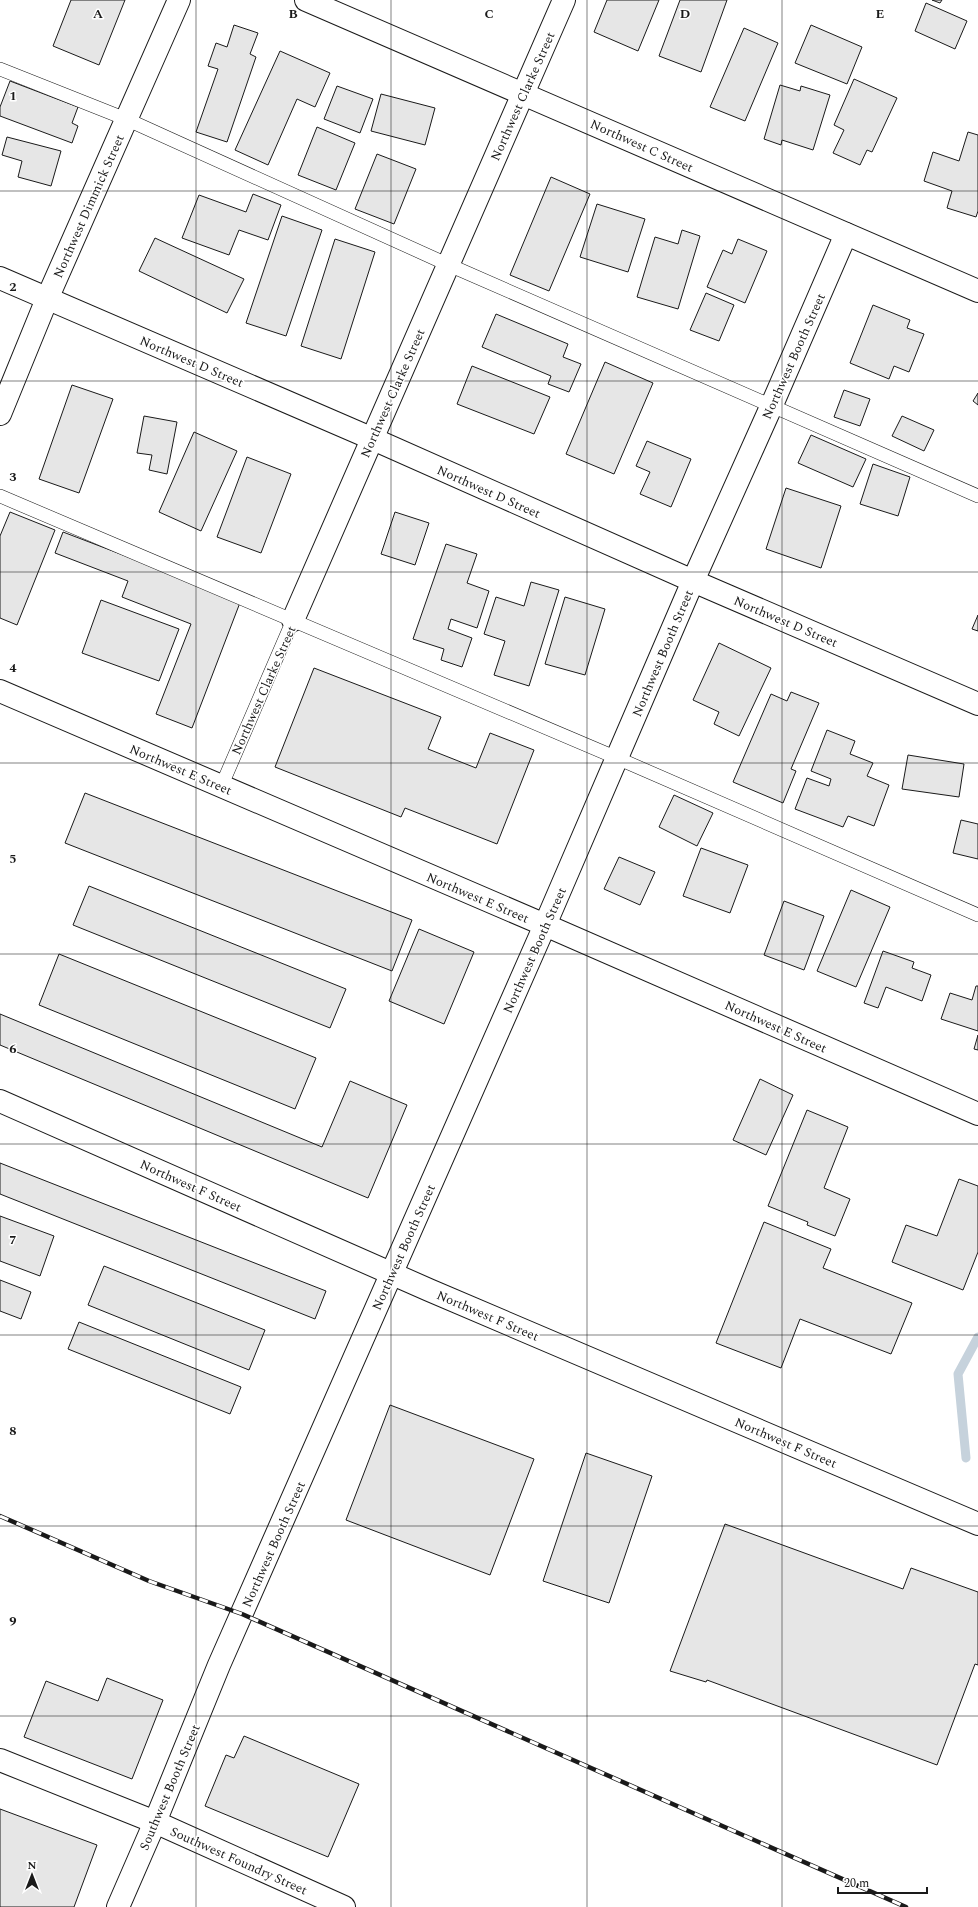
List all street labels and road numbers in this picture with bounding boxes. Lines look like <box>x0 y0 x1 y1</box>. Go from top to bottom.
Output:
street label: Northwest Clarke Street <box>485 28 561 164</box>
street label: Northwest C Street <box>587 114 697 178</box>
street label: Northwest Dimmick Street <box>48 131 130 281</box>
street label: Northwest Booth Street <box>757 290 831 423</box>
street label: Northwest Clarke Street <box>355 325 431 461</box>
street label: Northwest D Street <box>136 331 247 393</box>
street label: Northwest D Street <box>434 460 544 524</box>
street label: Northwest Booth Street <box>627 586 699 720</box>
street label: Northwest D Street <box>730 591 841 653</box>
street label: Northwest Clarke Street <box>226 622 302 758</box>
street label: Northwest E Street <box>126 739 235 801</box>
street label: Northwest E Street <box>423 867 532 929</box>
street label: Northwest Booth Street <box>498 884 572 1017</box>
street label: Northwest E Street <box>721 995 830 1059</box>
street label: Northwest F Street <box>137 1155 245 1217</box>
street label: Northwest Booth Street <box>367 1181 441 1314</box>
street label: Northwest F Street <box>433 1285 542 1347</box>
street label: Northwest F Street <box>731 1412 840 1474</box>
street label: Northwest Booth Street <box>237 1478 311 1611</box>
street label: Southwest Booth Street <box>134 1721 206 1854</box>
street label: Southwest Foundry Street <box>167 1822 311 1900</box>

